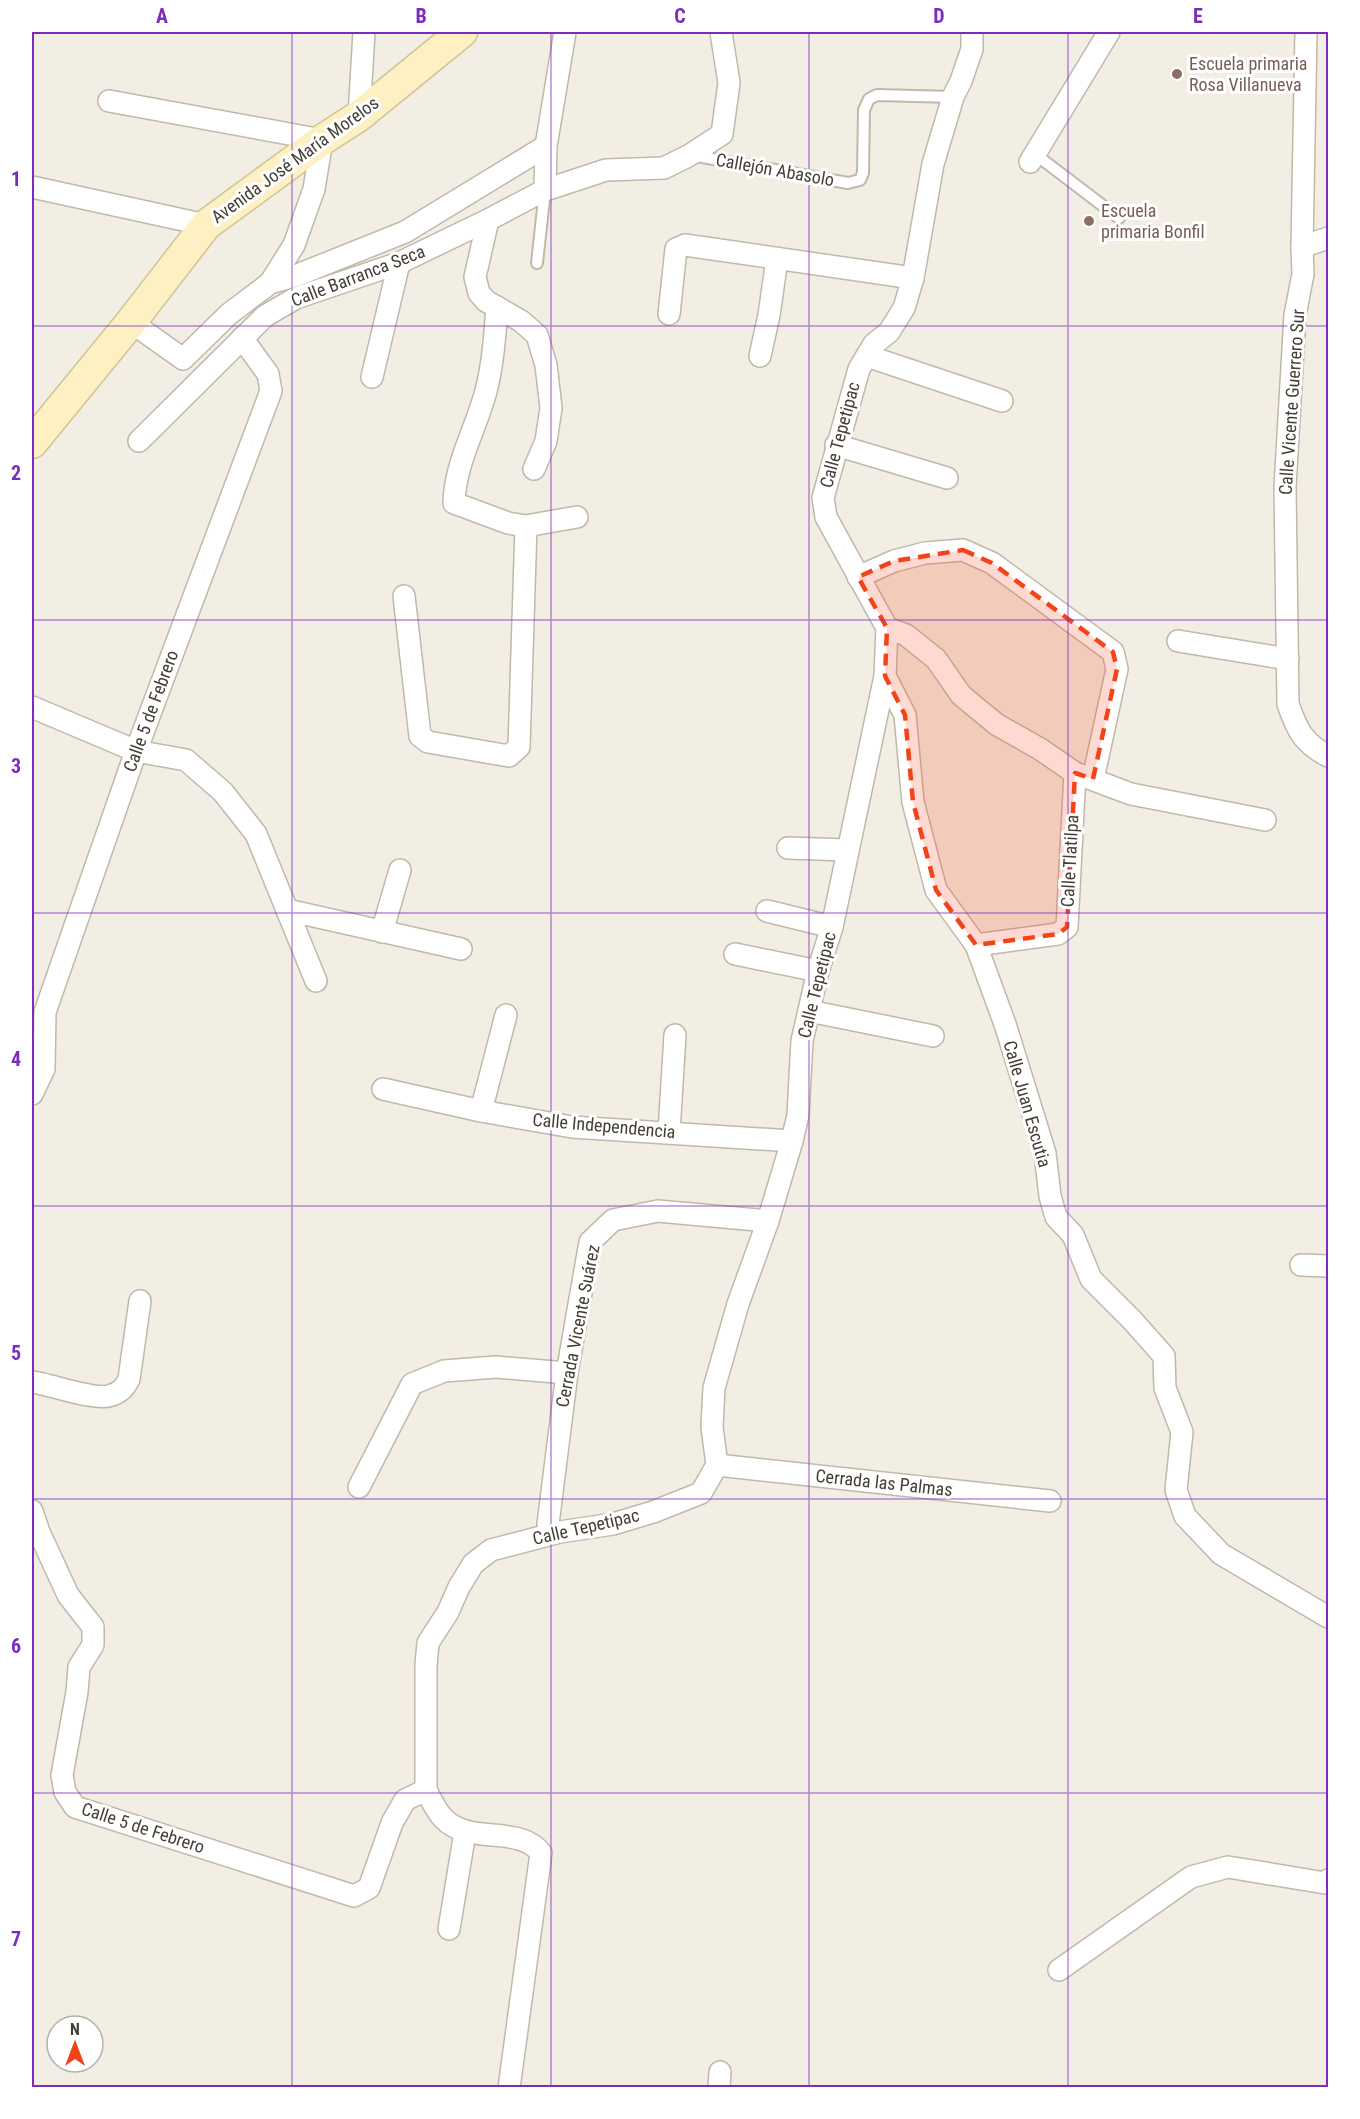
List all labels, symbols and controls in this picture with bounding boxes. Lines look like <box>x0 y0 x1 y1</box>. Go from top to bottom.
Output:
text: A <box>156 4 168 28</box>
text: B <box>415 4 427 28</box>
text: C <box>674 4 686 28</box>
text: D <box>933 4 945 28</box>
text: E <box>1193 4 1203 28</box>
place label: Escuela primaria Rosa Villanueva <box>1189 53 1307 95</box>
marker: Escuela primaria Rosa Villanueva <box>1170 67 1184 81</box>
street label: Avenida José María Morelos <box>207 92 382 227</box>
street label: Callejón Abasolo <box>714 149 836 190</box>
text: 1 <box>11 167 21 191</box>
place label: Escuela primaria Bonfil <box>1101 200 1205 242</box>
marker: Escuela primaria Bonfil <box>1082 214 1096 228</box>
street label: Calle Barranca Seca <box>288 240 428 311</box>
street label: Calle Vicente Guerrero Sur <box>1275 308 1309 496</box>
street label: Calle Tepetipac <box>815 380 864 490</box>
text: 2 <box>11 461 21 485</box>
street label: Calle 5 de Febrero <box>119 647 182 775</box>
text: 3 <box>11 754 21 778</box>
street label: Calle Tlatilpa <box>1057 814 1082 908</box>
street label: Calle Tepetipac <box>793 930 840 1040</box>
street label: Calle Juan Escutia <box>999 1038 1056 1170</box>
text: 4 <box>11 1047 21 1071</box>
street label: Calle Independencia <box>532 1109 676 1142</box>
street label: Cerrada Vicente Suárez <box>551 1243 604 1409</box>
text: 5 <box>11 1341 21 1365</box>
street label: Cerrada las Palmas <box>814 1465 954 1500</box>
street label: Calle Tepetipac <box>531 1504 641 1549</box>
text: 6 <box>11 1634 21 1658</box>
street label: Calle 5 de Febrero <box>79 1798 207 1857</box>
text: 7 <box>11 1927 21 1951</box>
north arrow <box>45 2014 105 2074</box>
text: N <box>70 2020 80 2039</box>

